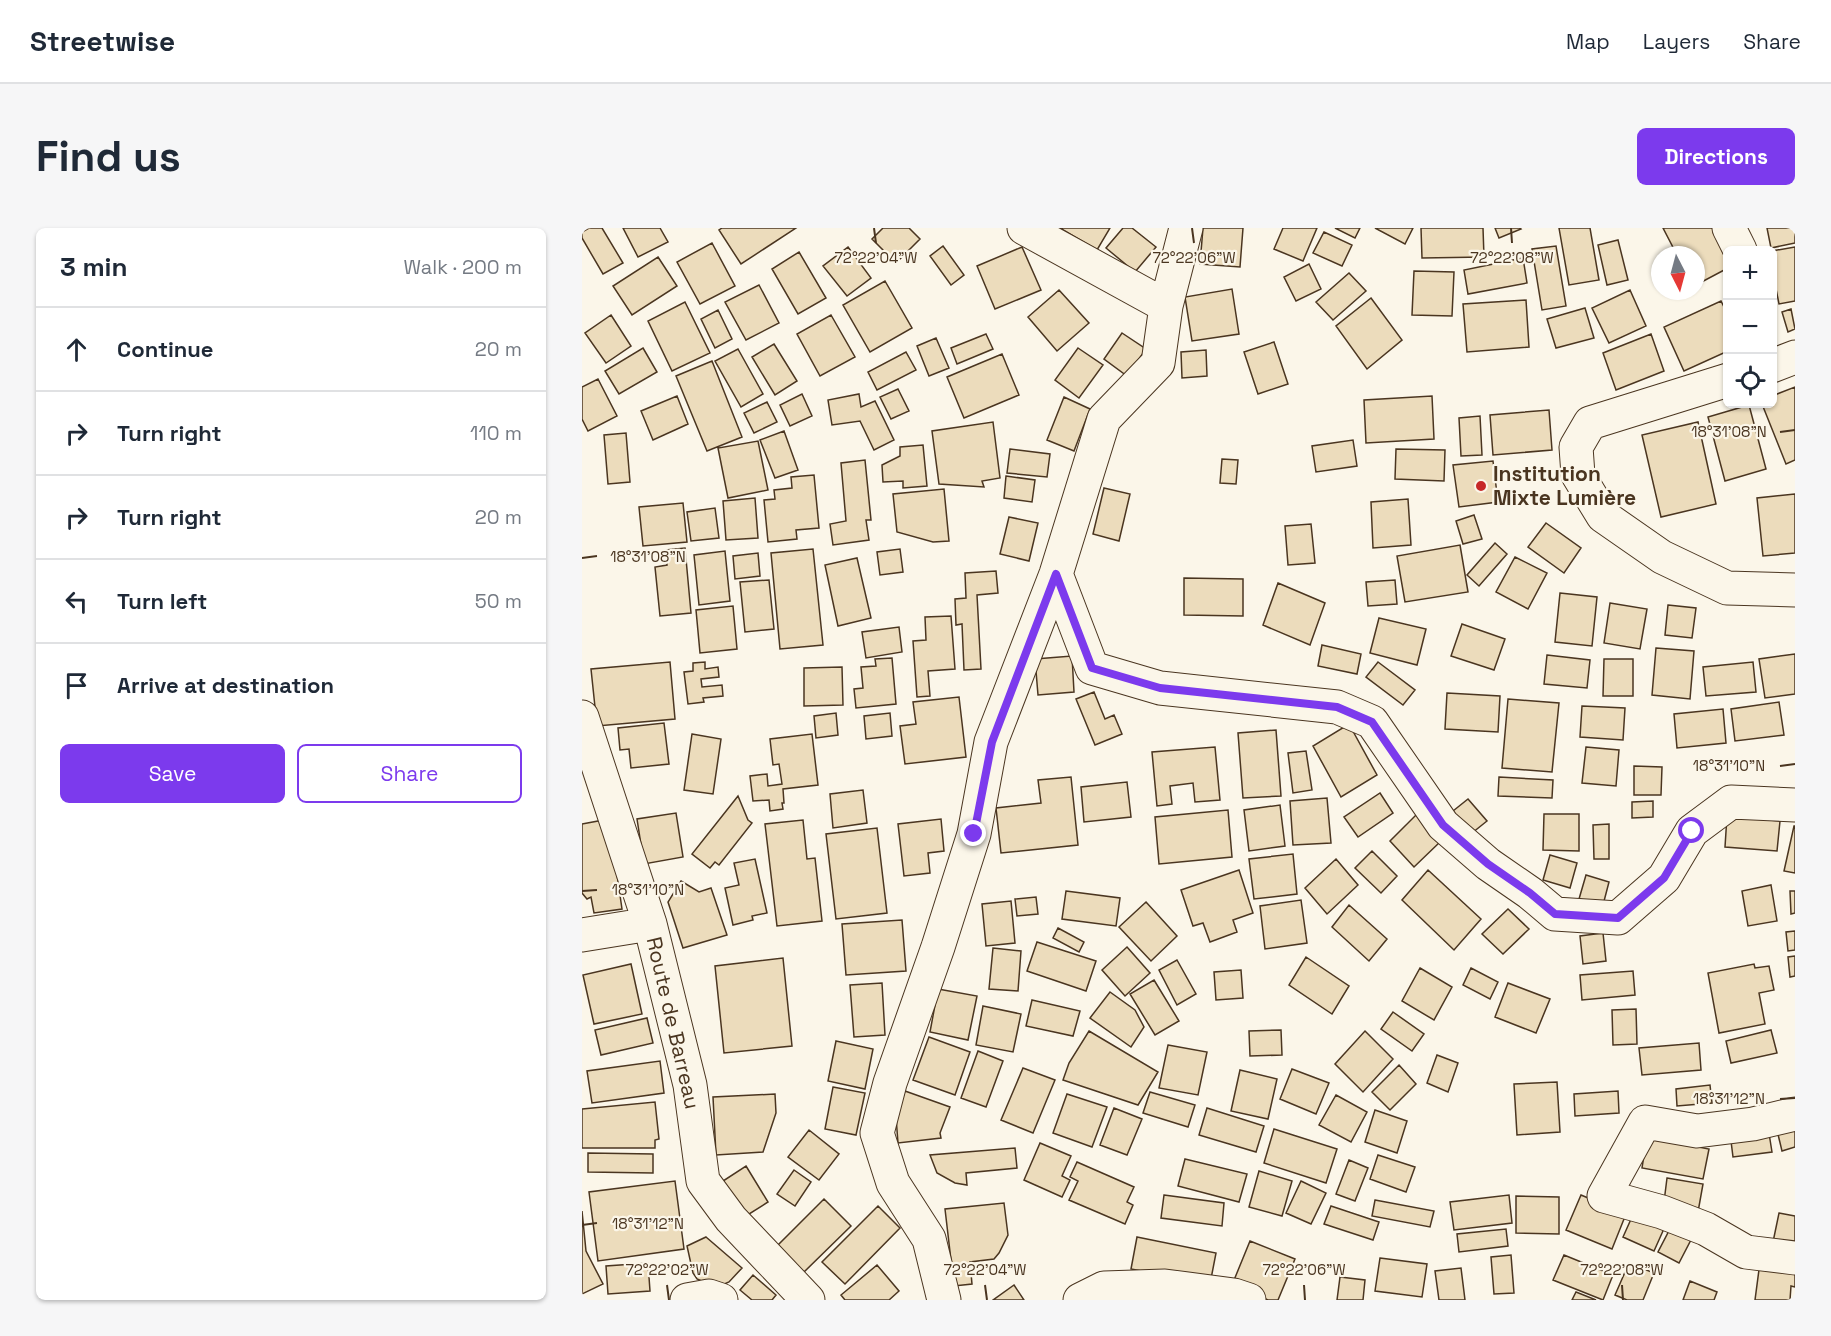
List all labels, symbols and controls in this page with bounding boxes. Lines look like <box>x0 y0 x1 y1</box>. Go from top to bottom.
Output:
text: Streetwise <box>30 23 175 59</box>
text: Map <box>1566 28 1610 55</box>
text: Layers <box>1643 28 1710 55</box>
text: Share <box>1743 28 1801 55</box>
button: Directions <box>1637 128 1795 185</box>
text: Find us <box>36 130 181 183</box>
north arrow <box>1651 246 1705 300</box>
map controls <box>1723 246 1777 408</box>
button: + <box>1723 246 1777 300</box>
text: 72°22'04"W <box>835 248 917 267</box>
text: 72°22'06"W <box>1152 248 1236 267</box>
text: 72°22'08"W <box>1470 248 1554 267</box>
text: 3 min <box>60 250 128 284</box>
text: Walk · 200 m <box>403 254 522 280</box>
button: − <box>1723 300 1777 354</box>
icon: ahead <box>60 333 93 366</box>
text: Continue <box>117 335 213 363</box>
text: 20 m <box>475 336 522 362</box>
button: locate <box>1723 354 1777 408</box>
icon: right <box>60 417 93 450</box>
text: Turn right <box>117 419 222 447</box>
text: 110 m <box>470 420 522 446</box>
text: 18°31'08"N <box>1691 422 1767 441</box>
place label: Institution Mixte Lumière <box>1493 460 1636 511</box>
marker: Institution Mixte Lumière <box>1474 479 1488 493</box>
icon: right <box>60 501 93 534</box>
text: Turn right <box>117 503 222 531</box>
text: 20 m <box>475 504 522 530</box>
text: 18°31'08"N <box>610 547 686 566</box>
icon: left <box>60 585 93 618</box>
text: Turn left <box>117 587 207 615</box>
text: 50 m <box>475 588 522 614</box>
icon: arrive <box>60 669 93 702</box>
text: Arrive at destination <box>117 671 334 699</box>
button: Save <box>60 744 285 803</box>
button: Share <box>297 744 522 803</box>
text: 18°31'10"N <box>1693 756 1765 775</box>
route start <box>1678 817 1704 843</box>
route end <box>960 820 986 846</box>
text: 18°31'10"N <box>612 880 684 899</box>
street label: Route de Barreau <box>641 934 706 1112</box>
text: 18°31'12"N <box>1693 1089 1765 1108</box>
text: 18°31'12"N <box>612 1214 684 1233</box>
text: 72°22'02"W <box>625 1260 709 1279</box>
text: 72°22'04"W <box>944 1260 1026 1279</box>
text: 72°22'06"W <box>1262 1260 1346 1279</box>
text: 72°22'08"W <box>1580 1260 1664 1279</box>

